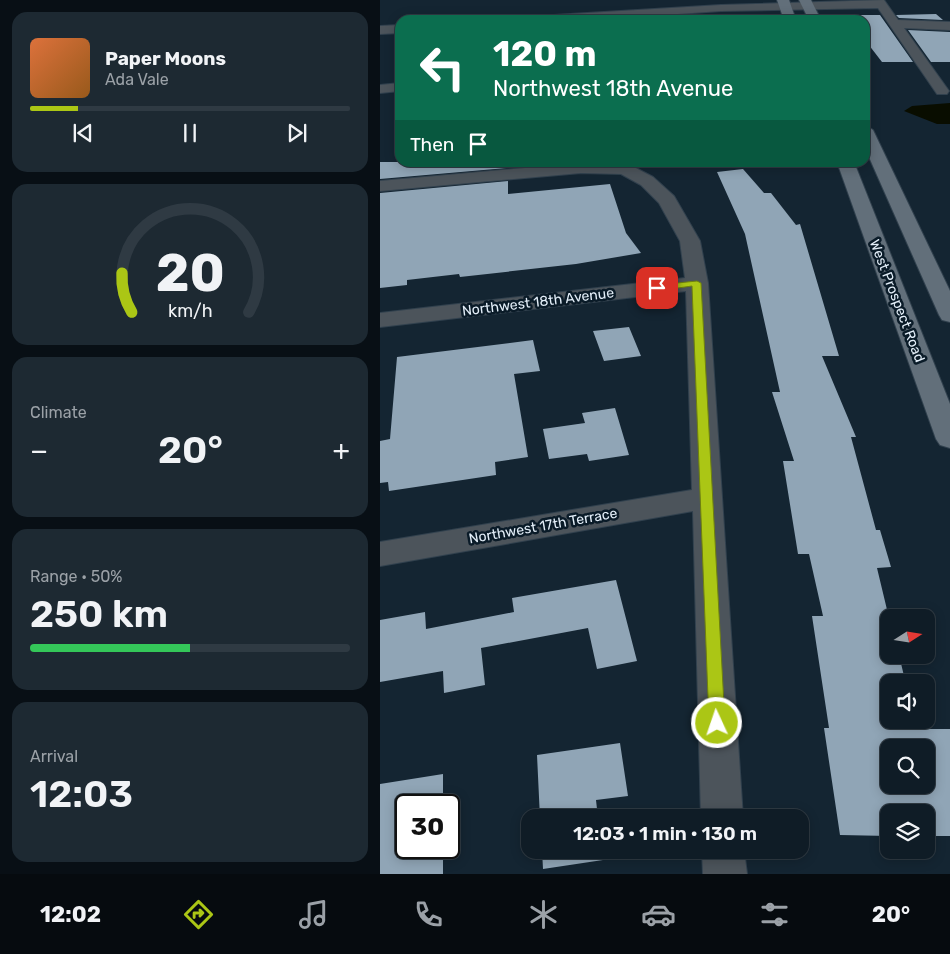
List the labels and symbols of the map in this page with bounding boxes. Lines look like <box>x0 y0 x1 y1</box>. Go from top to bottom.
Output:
street label: West Prospect Road <box>866 237 928 365</box>
pin <box>636 267 678 309</box>
street label: Northwest 18th Avenue <box>461 284 615 320</box>
street label: Northwest 17th Terrace <box>467 505 619 547</box>
north arrow <box>880 609 935 664</box>
position arrow <box>690 696 742 748</box>
speed limit sign: 30 <box>395 794 460 859</box>

